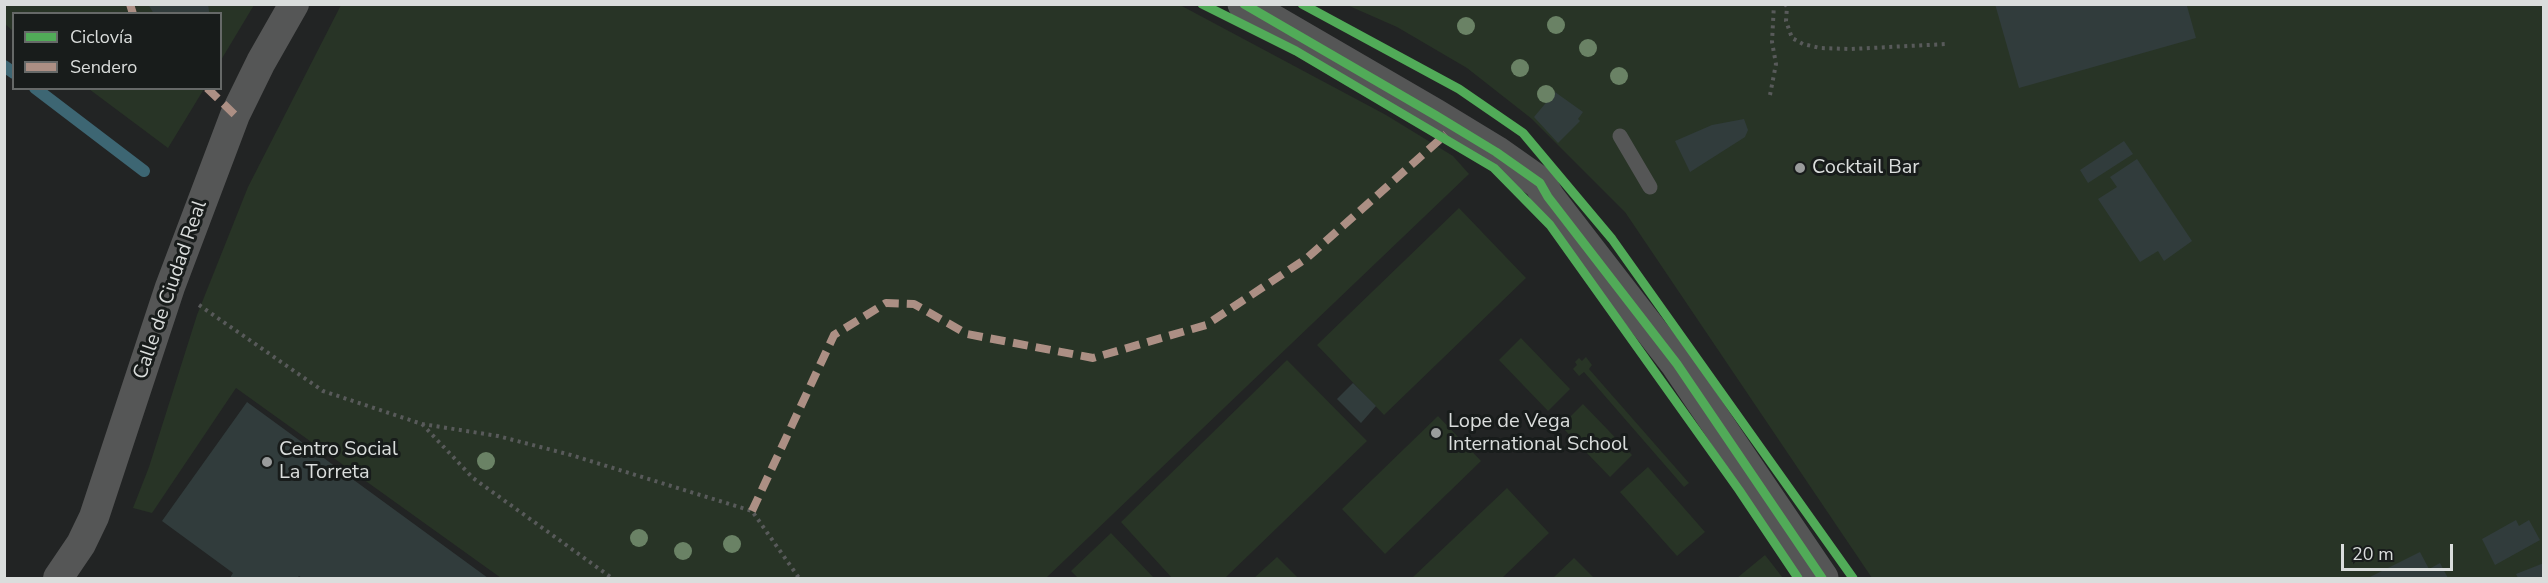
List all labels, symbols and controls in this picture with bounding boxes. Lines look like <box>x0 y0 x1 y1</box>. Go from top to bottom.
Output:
legend <box>12 12 222 90</box>
text: Ciclovía <box>70 25 133 49</box>
text: Sendero <box>70 55 137 79</box>
place label: Cocktail Bar <box>1812 156 1919 180</box>
marker: Cocktail Bar <box>1793 161 1807 175</box>
street label: Calle de Ciudad Real <box>129 198 213 382</box>
place label: Lope de Vega International School <box>1448 410 1628 457</box>
marker: Lope de Vega International School <box>1429 426 1443 440</box>
place label: Centro Social La Torreta <box>279 438 398 485</box>
marker: Centro Social La Torreta <box>260 455 274 469</box>
scale bar <box>2344 532 2456 570</box>
text: 20 m <box>2352 542 2394 566</box>

